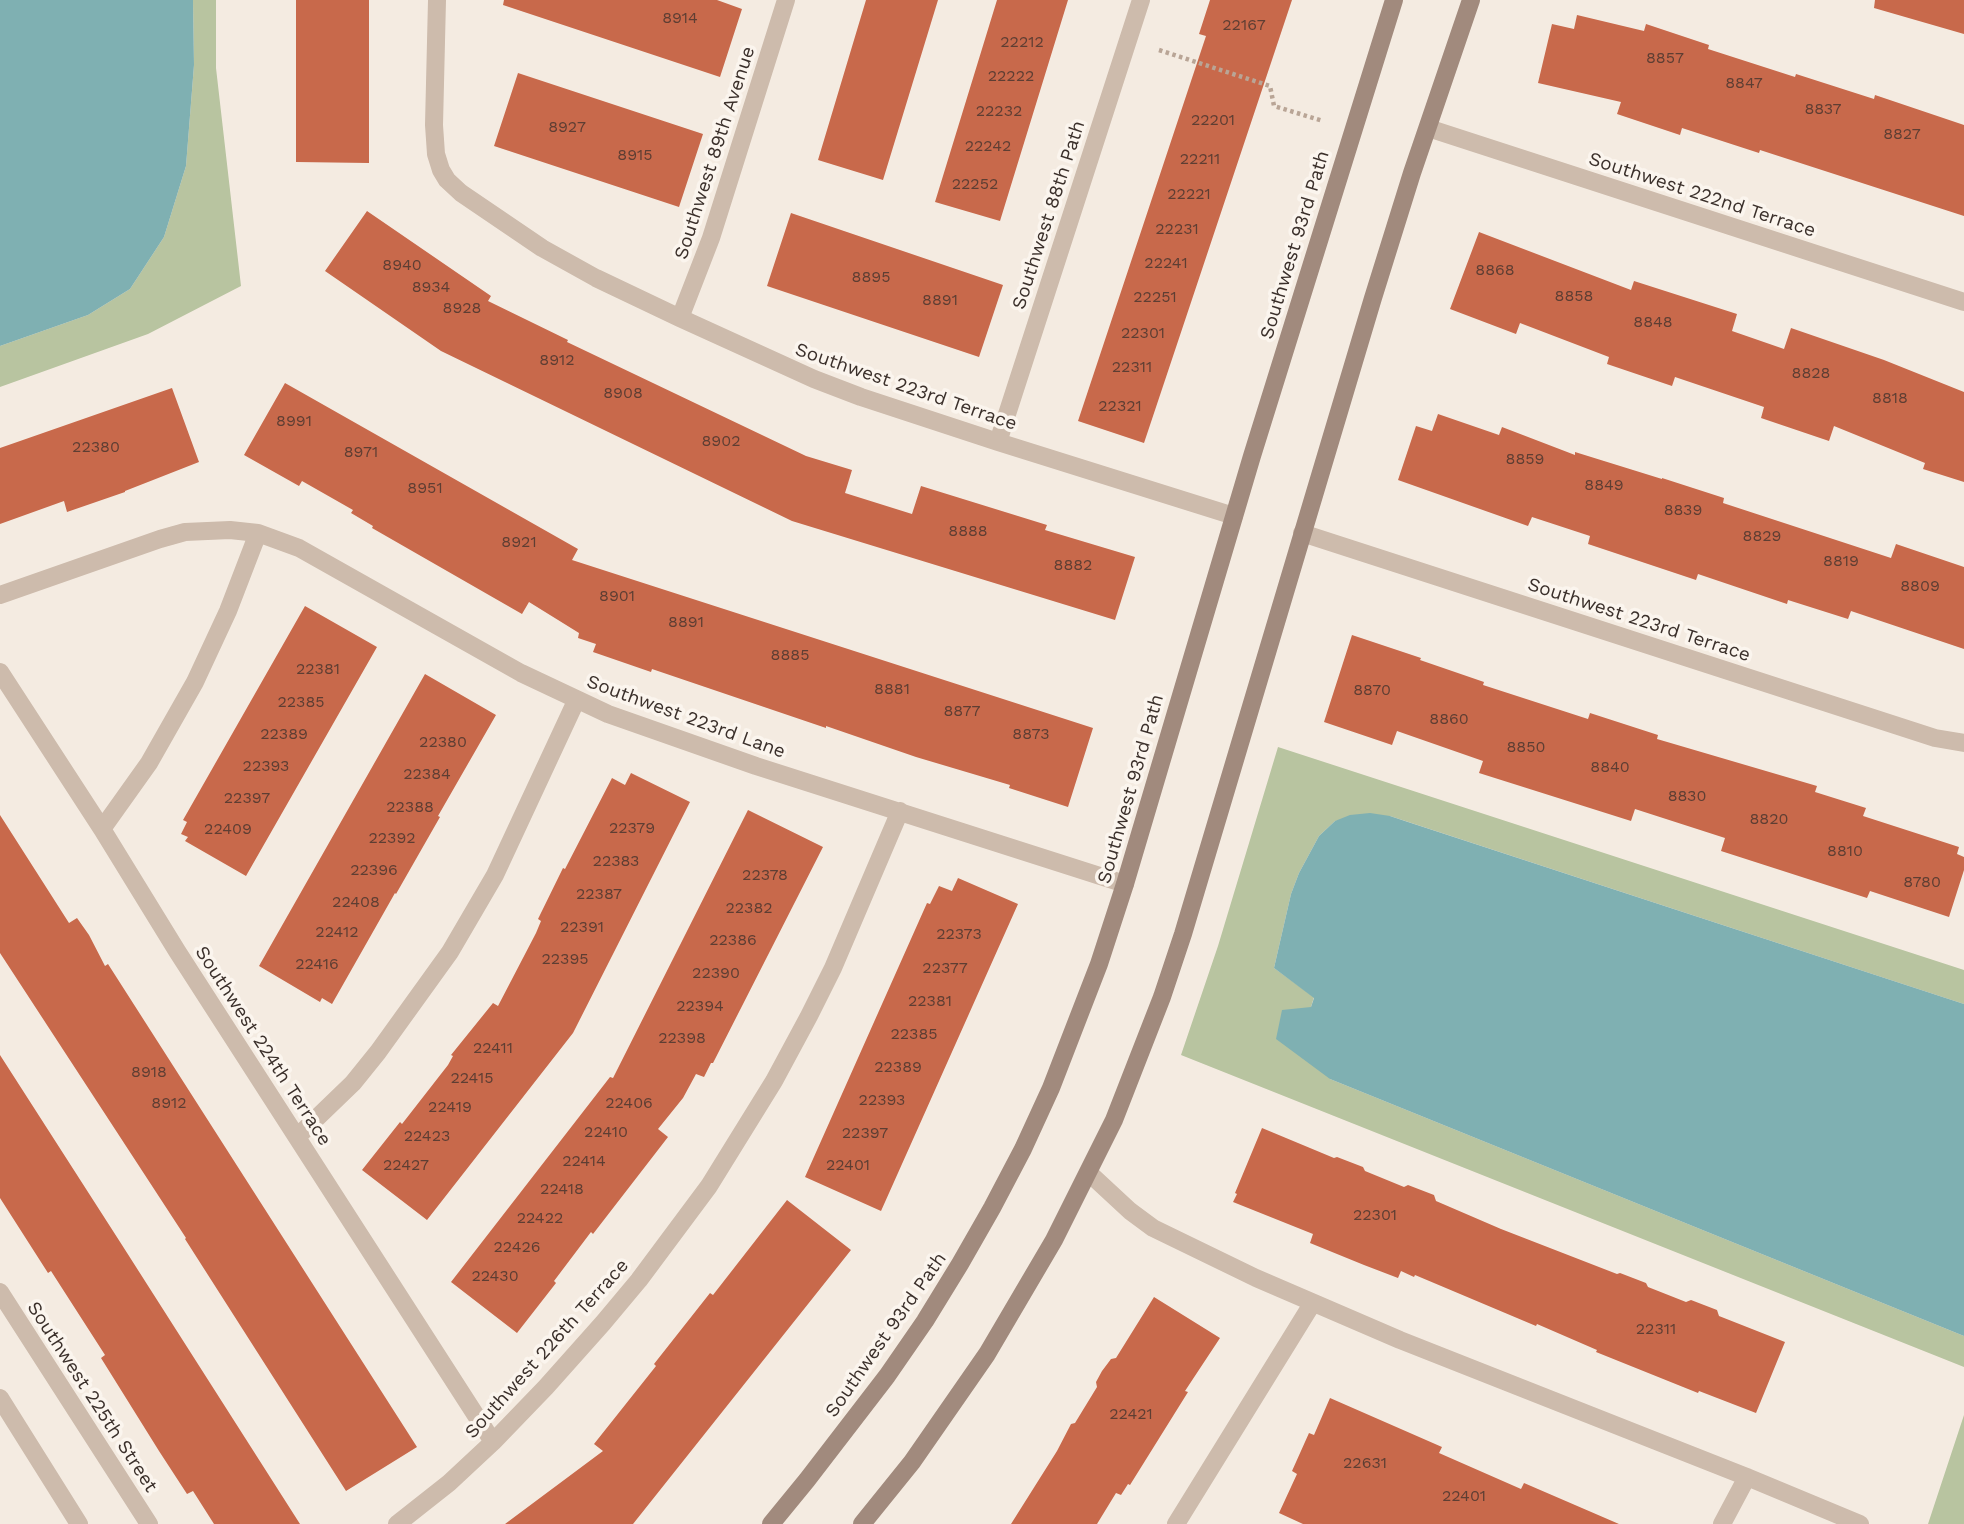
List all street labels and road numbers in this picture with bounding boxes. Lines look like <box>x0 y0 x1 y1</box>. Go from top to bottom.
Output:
street label: Southwest 89th Avenue <box>670 44 760 262</box>
street label: Southwest 88th Path <box>1008 118 1090 312</box>
street label: Southwest 93rd Path <box>1255 148 1335 342</box>
street label: Southwest 222nd Terrace <box>1586 148 1818 242</box>
street label: Southwest 223rd Terrace <box>792 338 1020 436</box>
street label: Southwest 223rd Terrace <box>1525 573 1753 667</box>
street label: Southwest 223rd Lane <box>584 670 788 764</box>
street label: Southwest 93rd Path <box>1093 692 1169 886</box>
street label: Southwest 224th Terrace <box>190 942 336 1150</box>
street label: Southwest 93rd Path <box>821 1248 951 1422</box>
street label: Southwest 226th Terrace <box>460 1255 634 1443</box>
street label: Southwest 225th Street <box>22 1298 162 1496</box>

